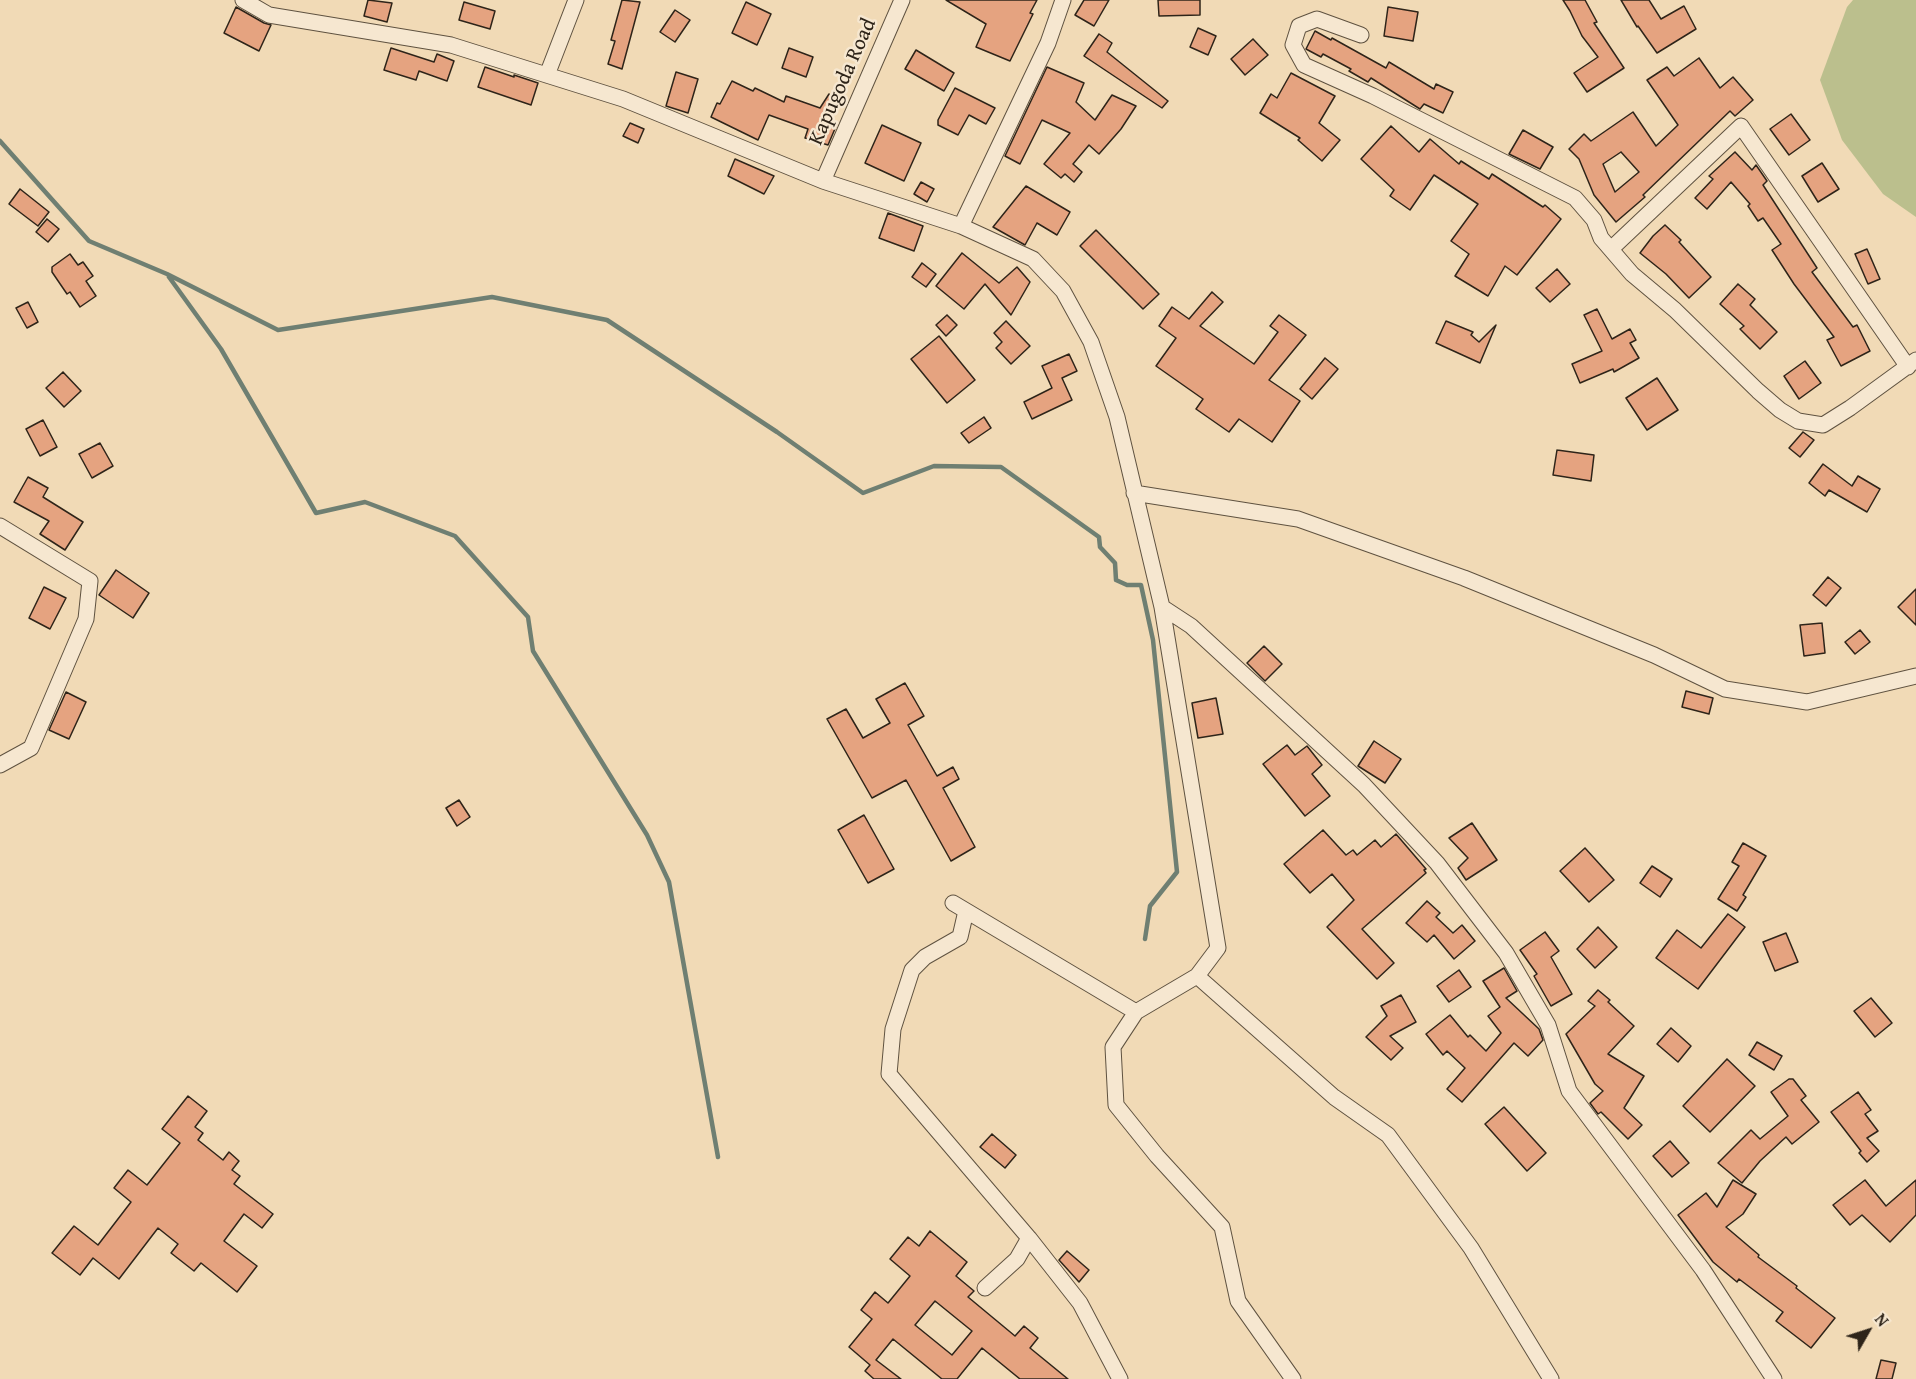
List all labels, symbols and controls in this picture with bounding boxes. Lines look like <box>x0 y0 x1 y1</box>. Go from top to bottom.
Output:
street label: Kapugoda Road <box>804 15 882 149</box>
north arrow <box>1838 1301 1898 1361</box>
text: N <box>1869 1308 1895 1331</box>

